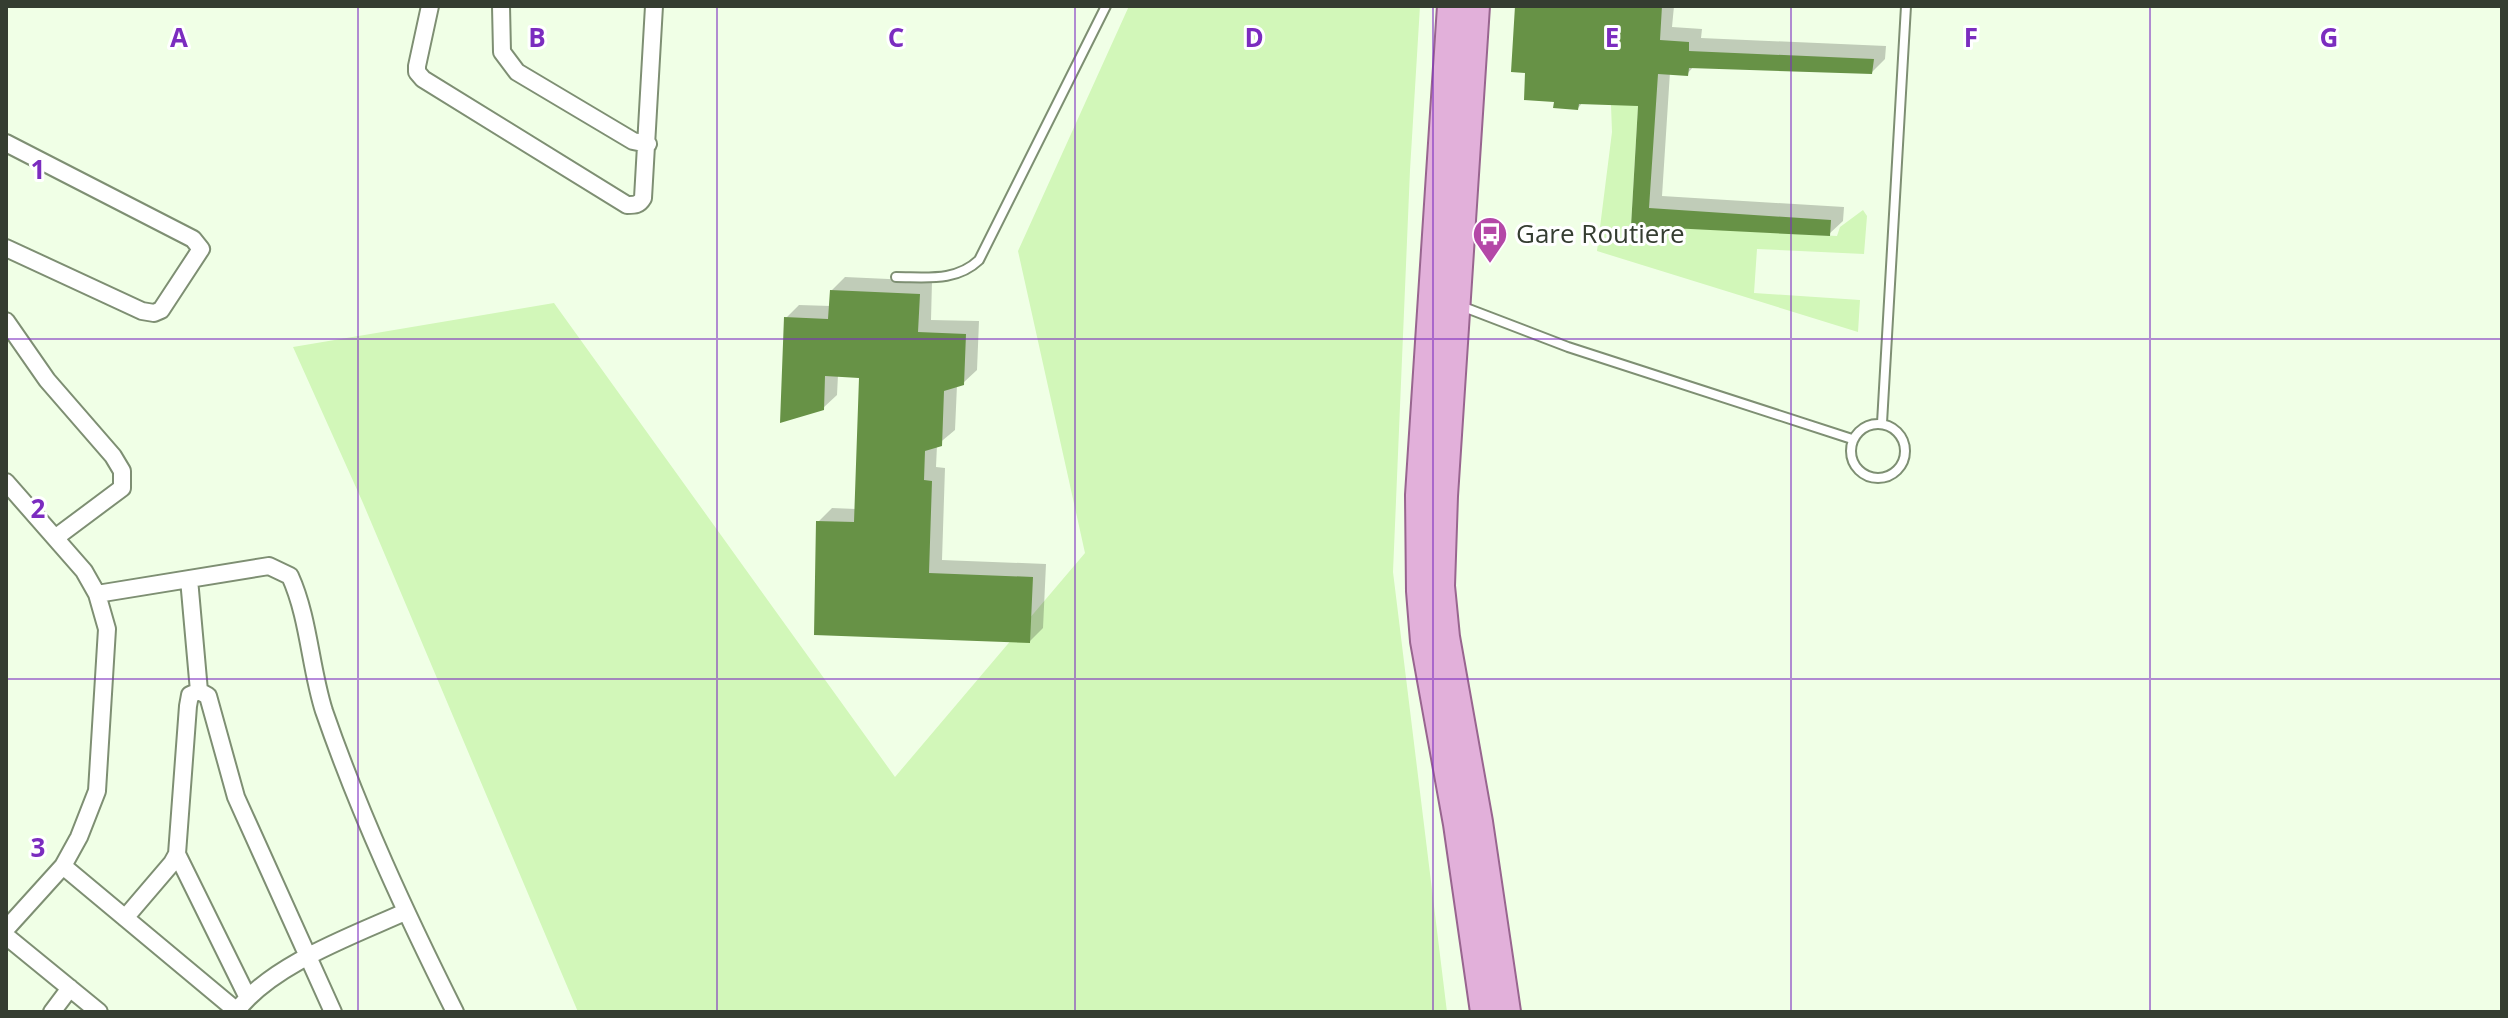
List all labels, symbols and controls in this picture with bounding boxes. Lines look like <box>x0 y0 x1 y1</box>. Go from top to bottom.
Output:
text: A <box>170 19 188 55</box>
text: B <box>528 19 546 55</box>
text: C <box>888 19 904 55</box>
text: D <box>1244 19 1264 55</box>
text: E <box>1605 19 1619 55</box>
text: F <box>1964 19 1978 55</box>
text: G <box>2320 19 2338 55</box>
text: 1 <box>31 151 45 187</box>
bus stop icon: Gare Routiere <box>1471 215 1509 265</box>
place label: Gare Routiere <box>1516 215 1685 251</box>
text: 2 <box>31 490 46 526</box>
text: 3 <box>31 829 45 865</box>

